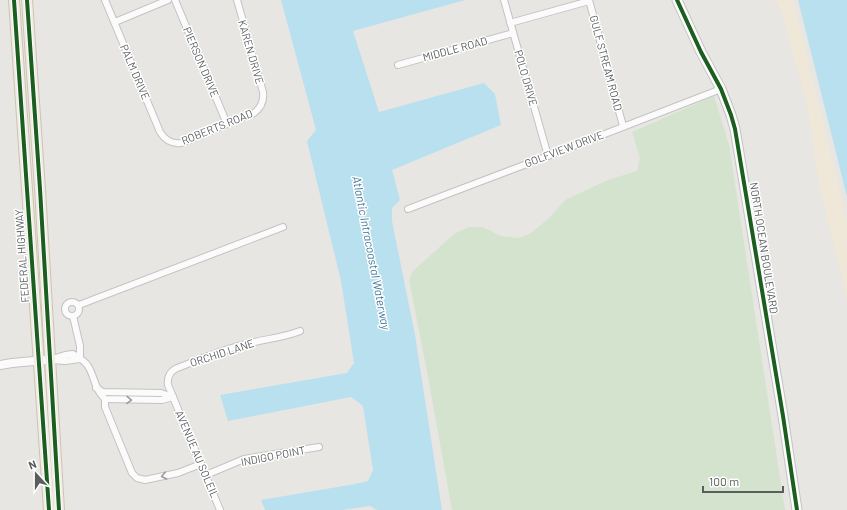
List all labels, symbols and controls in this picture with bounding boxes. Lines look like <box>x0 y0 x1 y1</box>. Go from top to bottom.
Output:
street label: GULF STREAM ROAD <box>587 14 626 112</box>
street label: KAREN DRIVE <box>236 18 267 86</box>
street label: PIERSON DRIVE <box>181 25 222 99</box>
street label: MIDDLE ROAD <box>421 34 489 63</box>
street label: PALM DRIVE <box>118 42 153 102</box>
street label: POLO DRIVE <box>512 48 541 108</box>
street label: ROBERTS ROAD <box>179 106 255 147</box>
street label: GOLFVIEW DRIVE <box>523 127 605 170</box>
water label: Atlantic Intracoastal Waterway <box>350 175 394 332</box>
street label: NORTH OCEAN BOULEVARD <box>748 181 781 315</box>
street label: FEDERAL HIGHWAY <box>12 209 31 303</box>
street label: ORCHID LANE <box>188 336 256 369</box>
one-way arrow <box>126 396 132 404</box>
street label: AVENUE AU SOLEIL <box>173 408 222 500</box>
street label: INDIGO POINT <box>240 443 306 468</box>
north arrow <box>16 454 56 494</box>
text: N <box>26 457 38 472</box>
scale bar <box>703 468 783 494</box>
one-way arrow <box>161 471 167 480</box>
text: 100 m <box>709 474 739 488</box>

